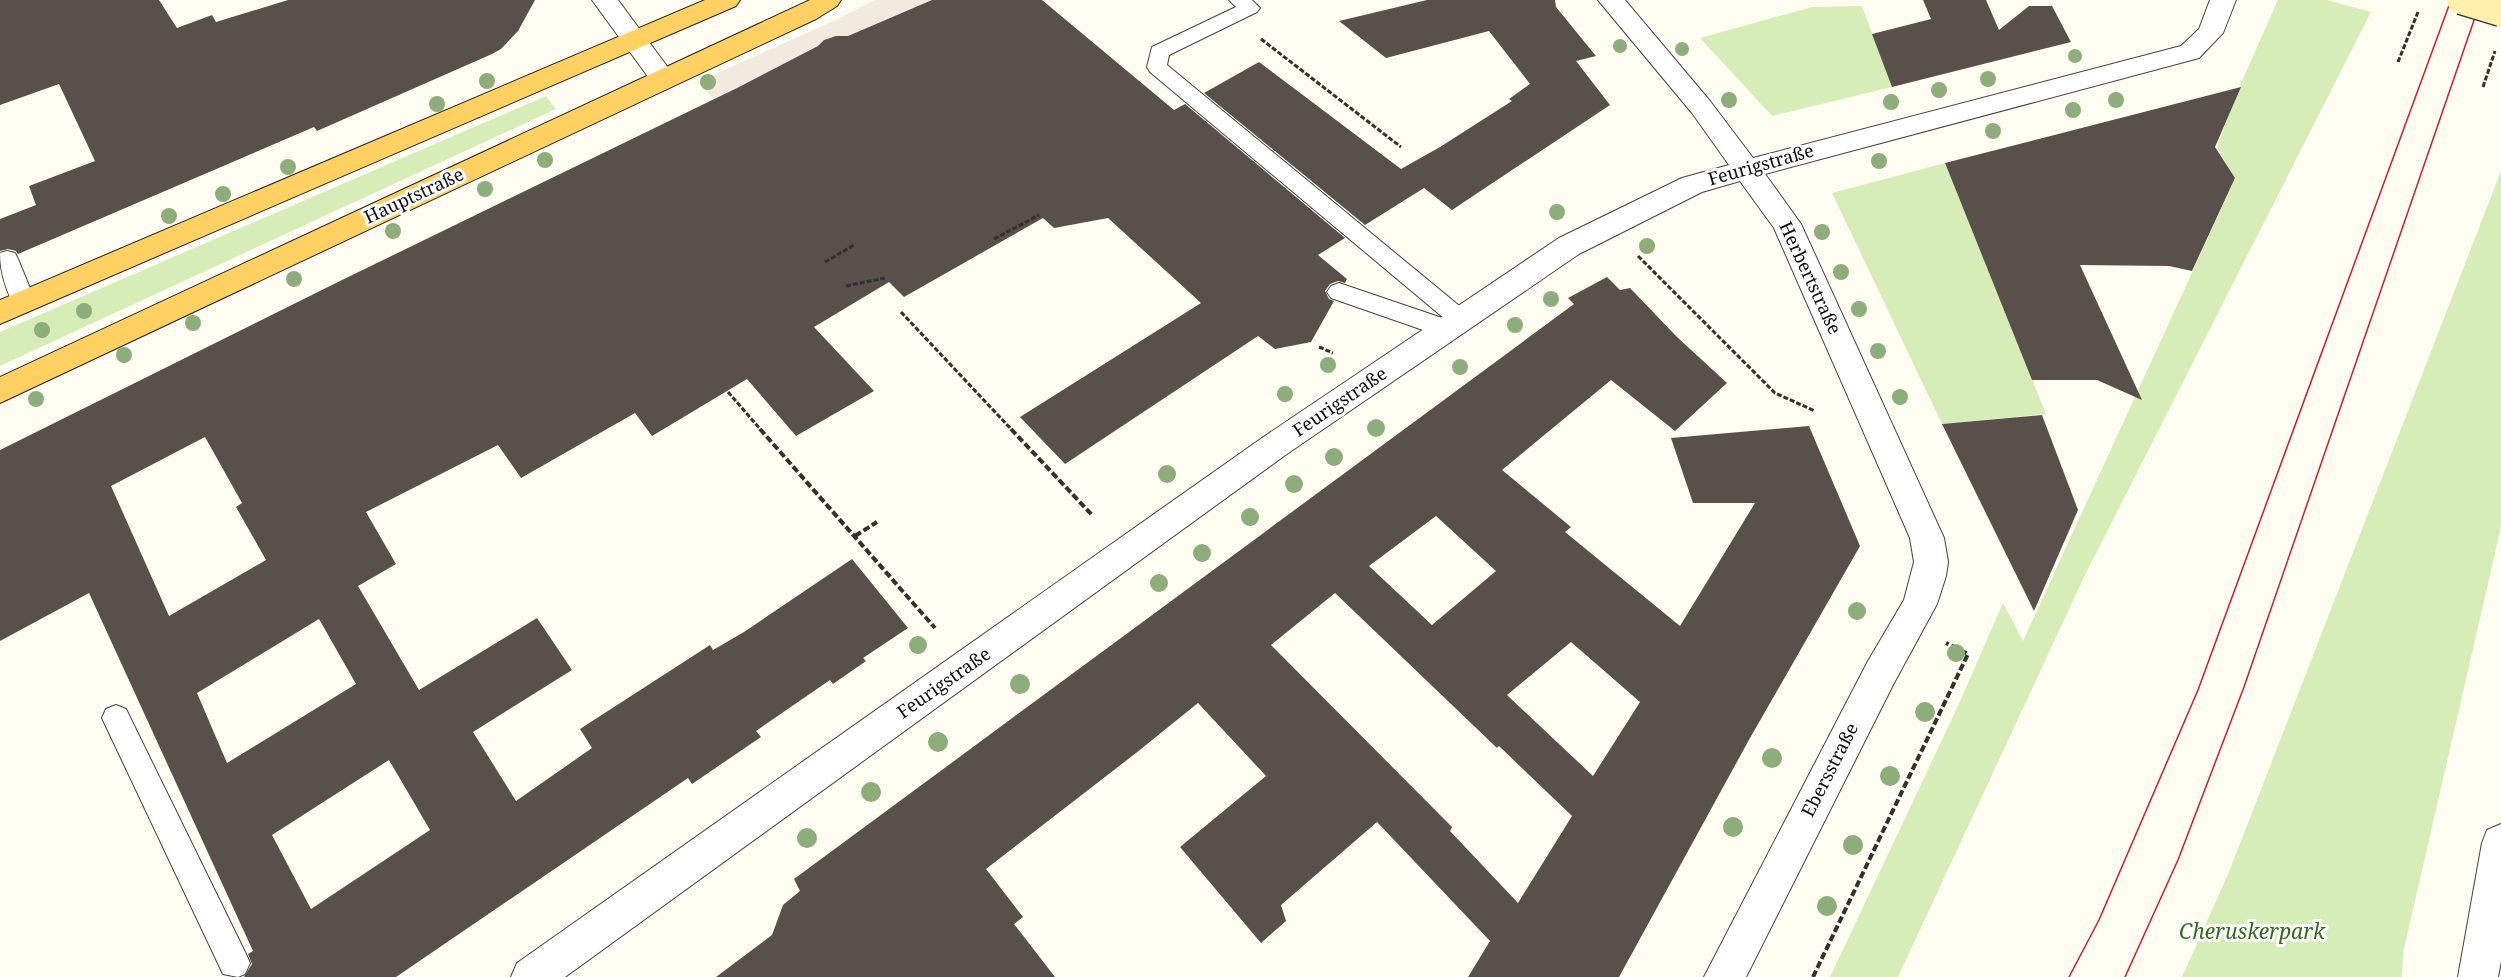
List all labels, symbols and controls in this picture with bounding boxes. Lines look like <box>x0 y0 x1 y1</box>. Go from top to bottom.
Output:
street label: Feurigstraße <box>1705 137 1816 191</box>
street label: Hauptstraße <box>360 162 467 229</box>
street label: Herbertstraße <box>1774 217 1848 338</box>
street label: Feurigstraße <box>1288 361 1391 442</box>
street label: Feurigstraße <box>892 641 995 723</box>
street label: Ebersstraße <box>1795 718 1863 821</box>
park label: Cheruskerpark <box>2179 917 2326 945</box>

